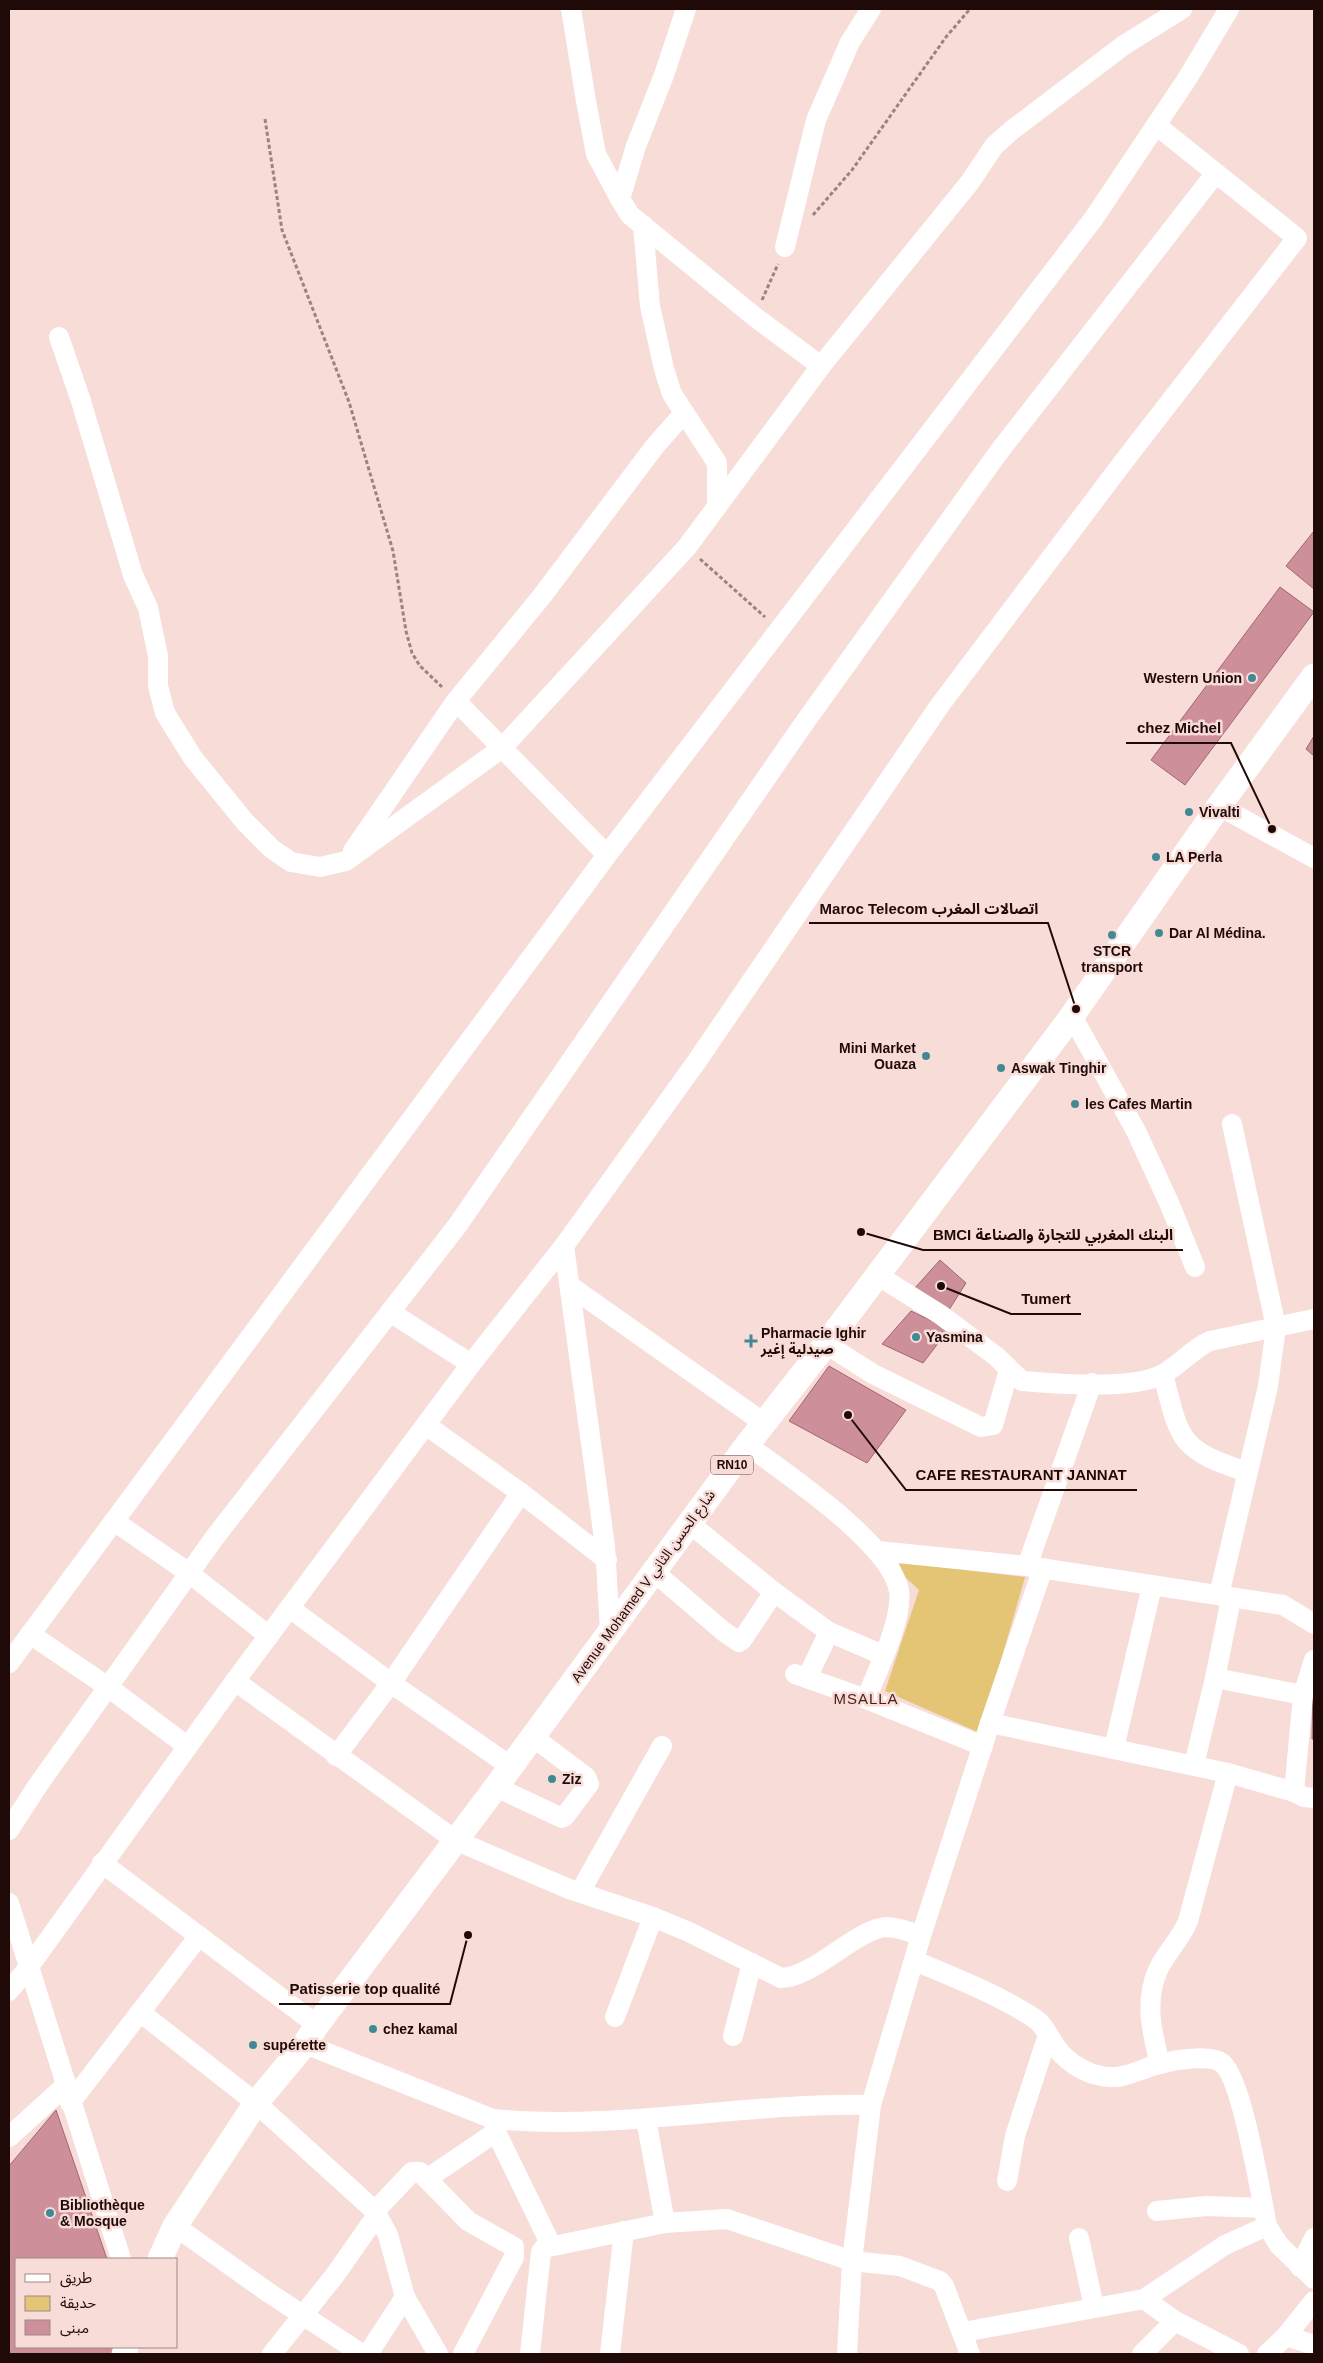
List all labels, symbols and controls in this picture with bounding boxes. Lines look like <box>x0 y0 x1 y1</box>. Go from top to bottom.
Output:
place label: Western Union <box>1143 670 1242 686</box>
marker: Western Union <box>1246 672 1258 684</box>
callout: chez Michel <box>1126 713 1231 743</box>
text: chez Michel <box>1137 719 1221 736</box>
place label: Vivalti <box>1199 804 1240 820</box>
marker: Vivalti <box>1183 806 1195 818</box>
place label: LA Perla <box>1166 849 1222 865</box>
marker: LA Perla <box>1150 851 1162 863</box>
callout: Maroc Telecom اتصالات المغرب <box>809 893 1048 923</box>
text: Maroc Telecom اتصالات المغرب <box>820 900 1038 918</box>
place label: Dar Al Médina. <box>1169 925 1266 941</box>
marker: Dar Al Médina. <box>1153 927 1165 939</box>
marker: STCR transport <box>1106 929 1118 941</box>
place label: STCR transport <box>1081 943 1143 975</box>
place label: Mini Market Ouaza <box>839 1040 916 1072</box>
marker: Mini Market Ouaza <box>920 1050 932 1062</box>
place label: Aswak Tinghir <box>1011 1060 1107 1076</box>
marker: Aswak Tinghir <box>995 1062 1007 1074</box>
place label: les Cafes Martin <box>1085 1096 1192 1112</box>
marker: les Cafes Martin <box>1069 1098 1081 1110</box>
callout: BMCI البنك المغربي للتجارة والصناعة <box>923 1220 1183 1250</box>
text: BMCI البنك المغربي للتجارة والصناعة <box>933 1226 1173 1246</box>
callout: Tumert <box>1011 1284 1081 1314</box>
text: Tumert <box>1021 1290 1071 1307</box>
place label: Pharmacie Ighir صيدلية إغير <box>760 1325 867 1359</box>
place label: Yasmina <box>926 1329 983 1345</box>
marker: Yasmina <box>910 1331 922 1343</box>
marker: Pharmacie Ighir صيدلية إغير <box>745 1335 757 1347</box>
road number: RN10 <box>711 1456 753 1474</box>
callout: CAFE RESTAURANT JANNAT <box>906 1460 1137 1490</box>
text: CAFE RESTAURANT JANNAT <box>915 1466 1127 1483</box>
street label: Avenue Mohamed V شارع الحسن الثاني <box>568 1487 721 1687</box>
district label: MSALLA <box>833 1690 899 1707</box>
place label: Ziz <box>562 1771 581 1787</box>
marker: Ziz <box>546 1773 558 1785</box>
callout: Patisserie top qualité <box>279 1974 450 2004</box>
text: Patisserie top qualité <box>290 1980 440 1997</box>
place label: chez kamal <box>383 2021 458 2037</box>
marker: chez kamal <box>367 2023 379 2035</box>
place label: supérette <box>263 2037 326 2053</box>
marker: supérette <box>247 2039 259 2051</box>
place label: Bibliothèque & Mosque <box>60 2197 145 2229</box>
marker: Bibliothèque & Mosque <box>44 2207 56 2219</box>
legend <box>15 2258 178 2348</box>
text: طريق <box>60 2269 92 2288</box>
text: حديقة <box>60 2294 96 2311</box>
text: مبنى <box>60 2319 89 2337</box>

